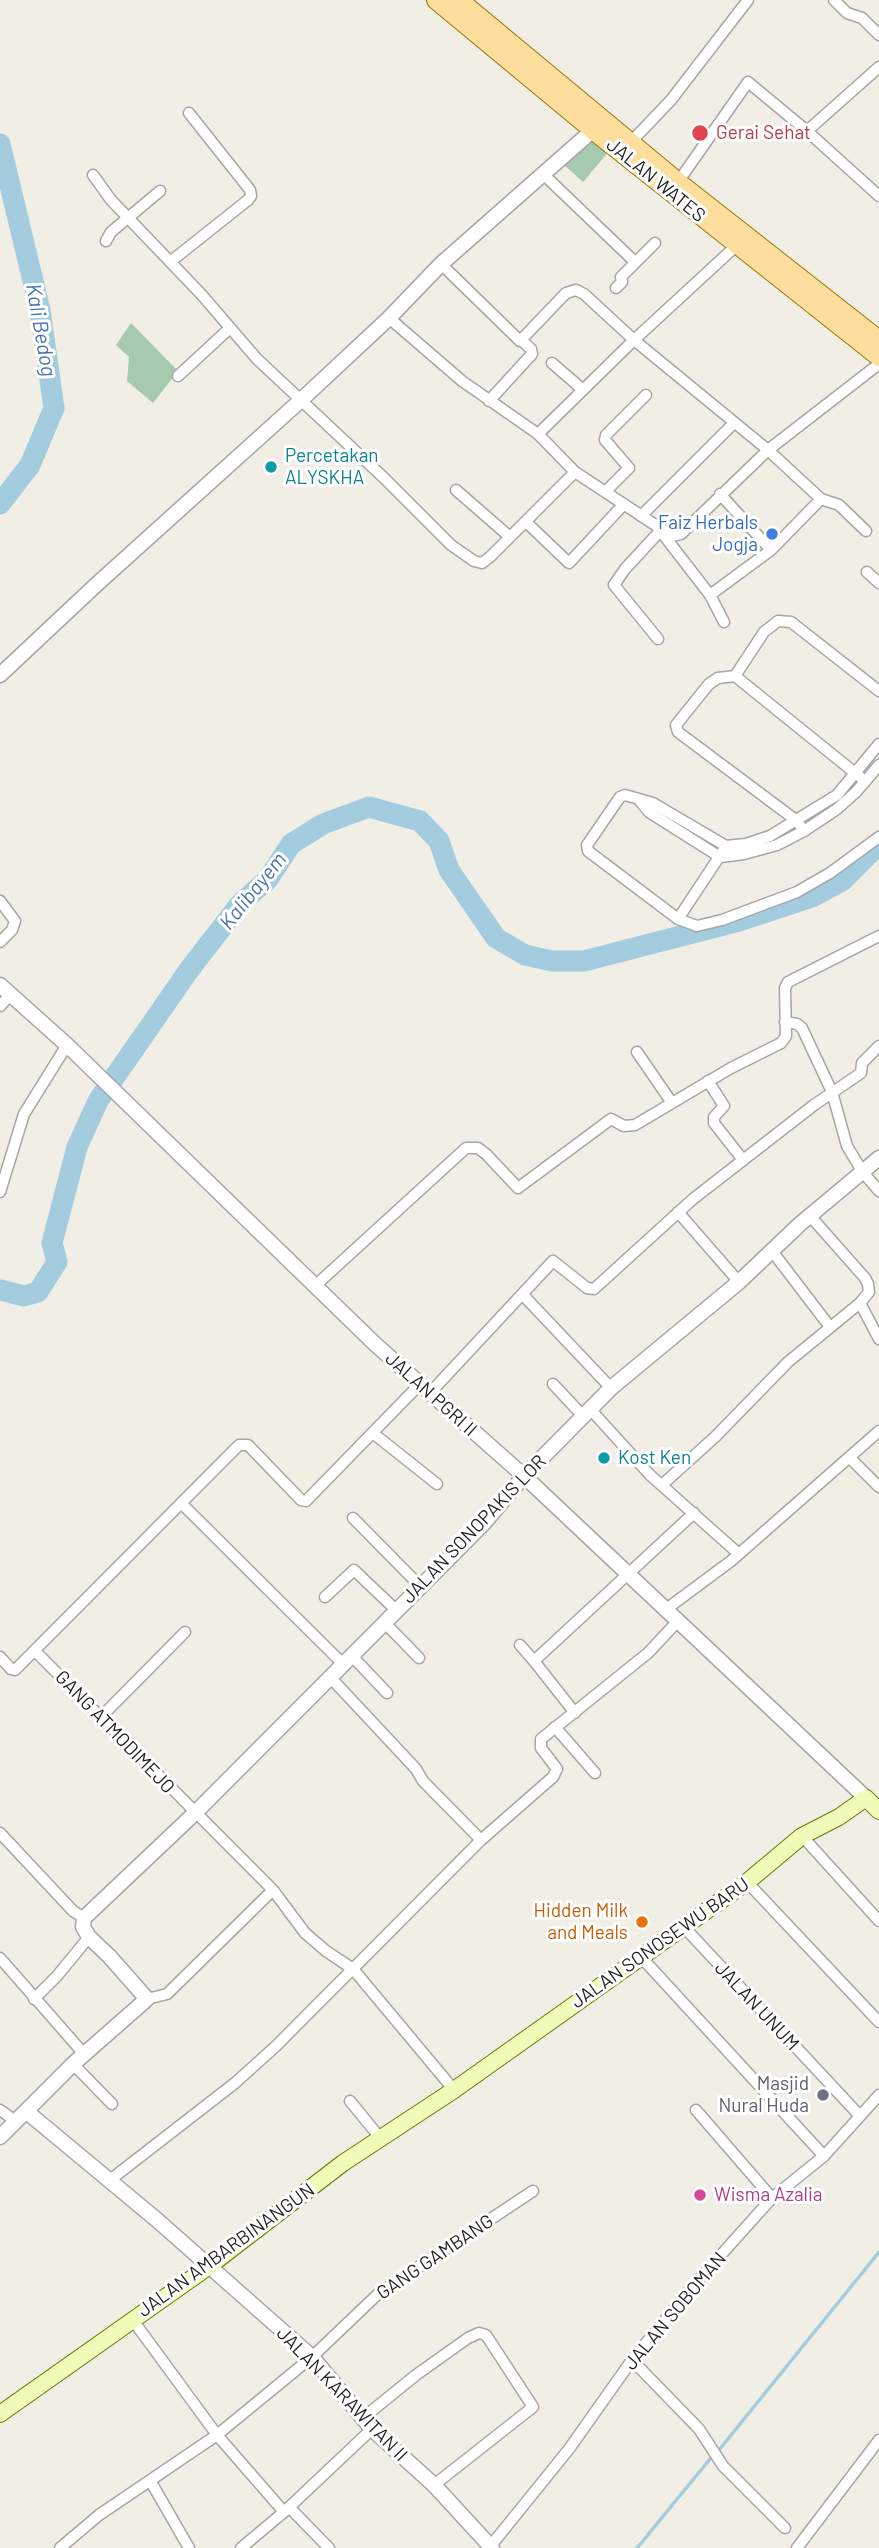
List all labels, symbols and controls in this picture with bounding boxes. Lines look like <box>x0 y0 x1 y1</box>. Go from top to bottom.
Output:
place label: Gerai Sehat <box>716 122 811 144</box>
marker: Gerai Sehat <box>690 123 710 143</box>
street label: JALAN WATES <box>602 133 710 227</box>
water label: Kali Bedog <box>20 282 62 378</box>
place label: Percetakan ALYSKHA <box>285 445 379 489</box>
marker: Percetakan ALYSKHA <box>263 459 279 475</box>
place label: Faiz Herbals Jogja <box>658 512 758 556</box>
marker: Faiz Herbals Jogja <box>764 526 780 542</box>
water label: Kalibayem <box>214 847 292 935</box>
street label: JALAN PGRI II <box>381 1347 481 1441</box>
place label: Kost Ken <box>618 1447 691 1469</box>
street label: JALAN SONOPAKIS LOR <box>397 1450 551 1608</box>
marker: Kost Ken <box>596 1450 612 1466</box>
street label: GANG ATMODIMEJO <box>50 1666 180 1798</box>
street label: JALAN SONOSEWU BARU <box>567 1873 753 2013</box>
place label: Hidden Milk and Meals <box>533 1900 628 1944</box>
marker: Hidden Milk and Meals <box>634 1914 650 1930</box>
street label: JALAN UNUM <box>710 1957 804 2055</box>
place label: Masjid Nural Huda <box>719 2073 809 2117</box>
marker: Masjid Nural Huda <box>815 2087 831 2103</box>
street label: JALAN AMBARBINANGUN <box>133 2178 319 2322</box>
place label: Wisma Azalia <box>714 2184 823 2206</box>
marker: Wisma Azalia <box>692 2187 708 2203</box>
street label: GANG GAMBANG <box>372 2210 498 2304</box>
street label: JALAN SOBOMAN <box>619 2247 731 2375</box>
street label: JALAN KARAWITAN II <box>272 2322 412 2466</box>

